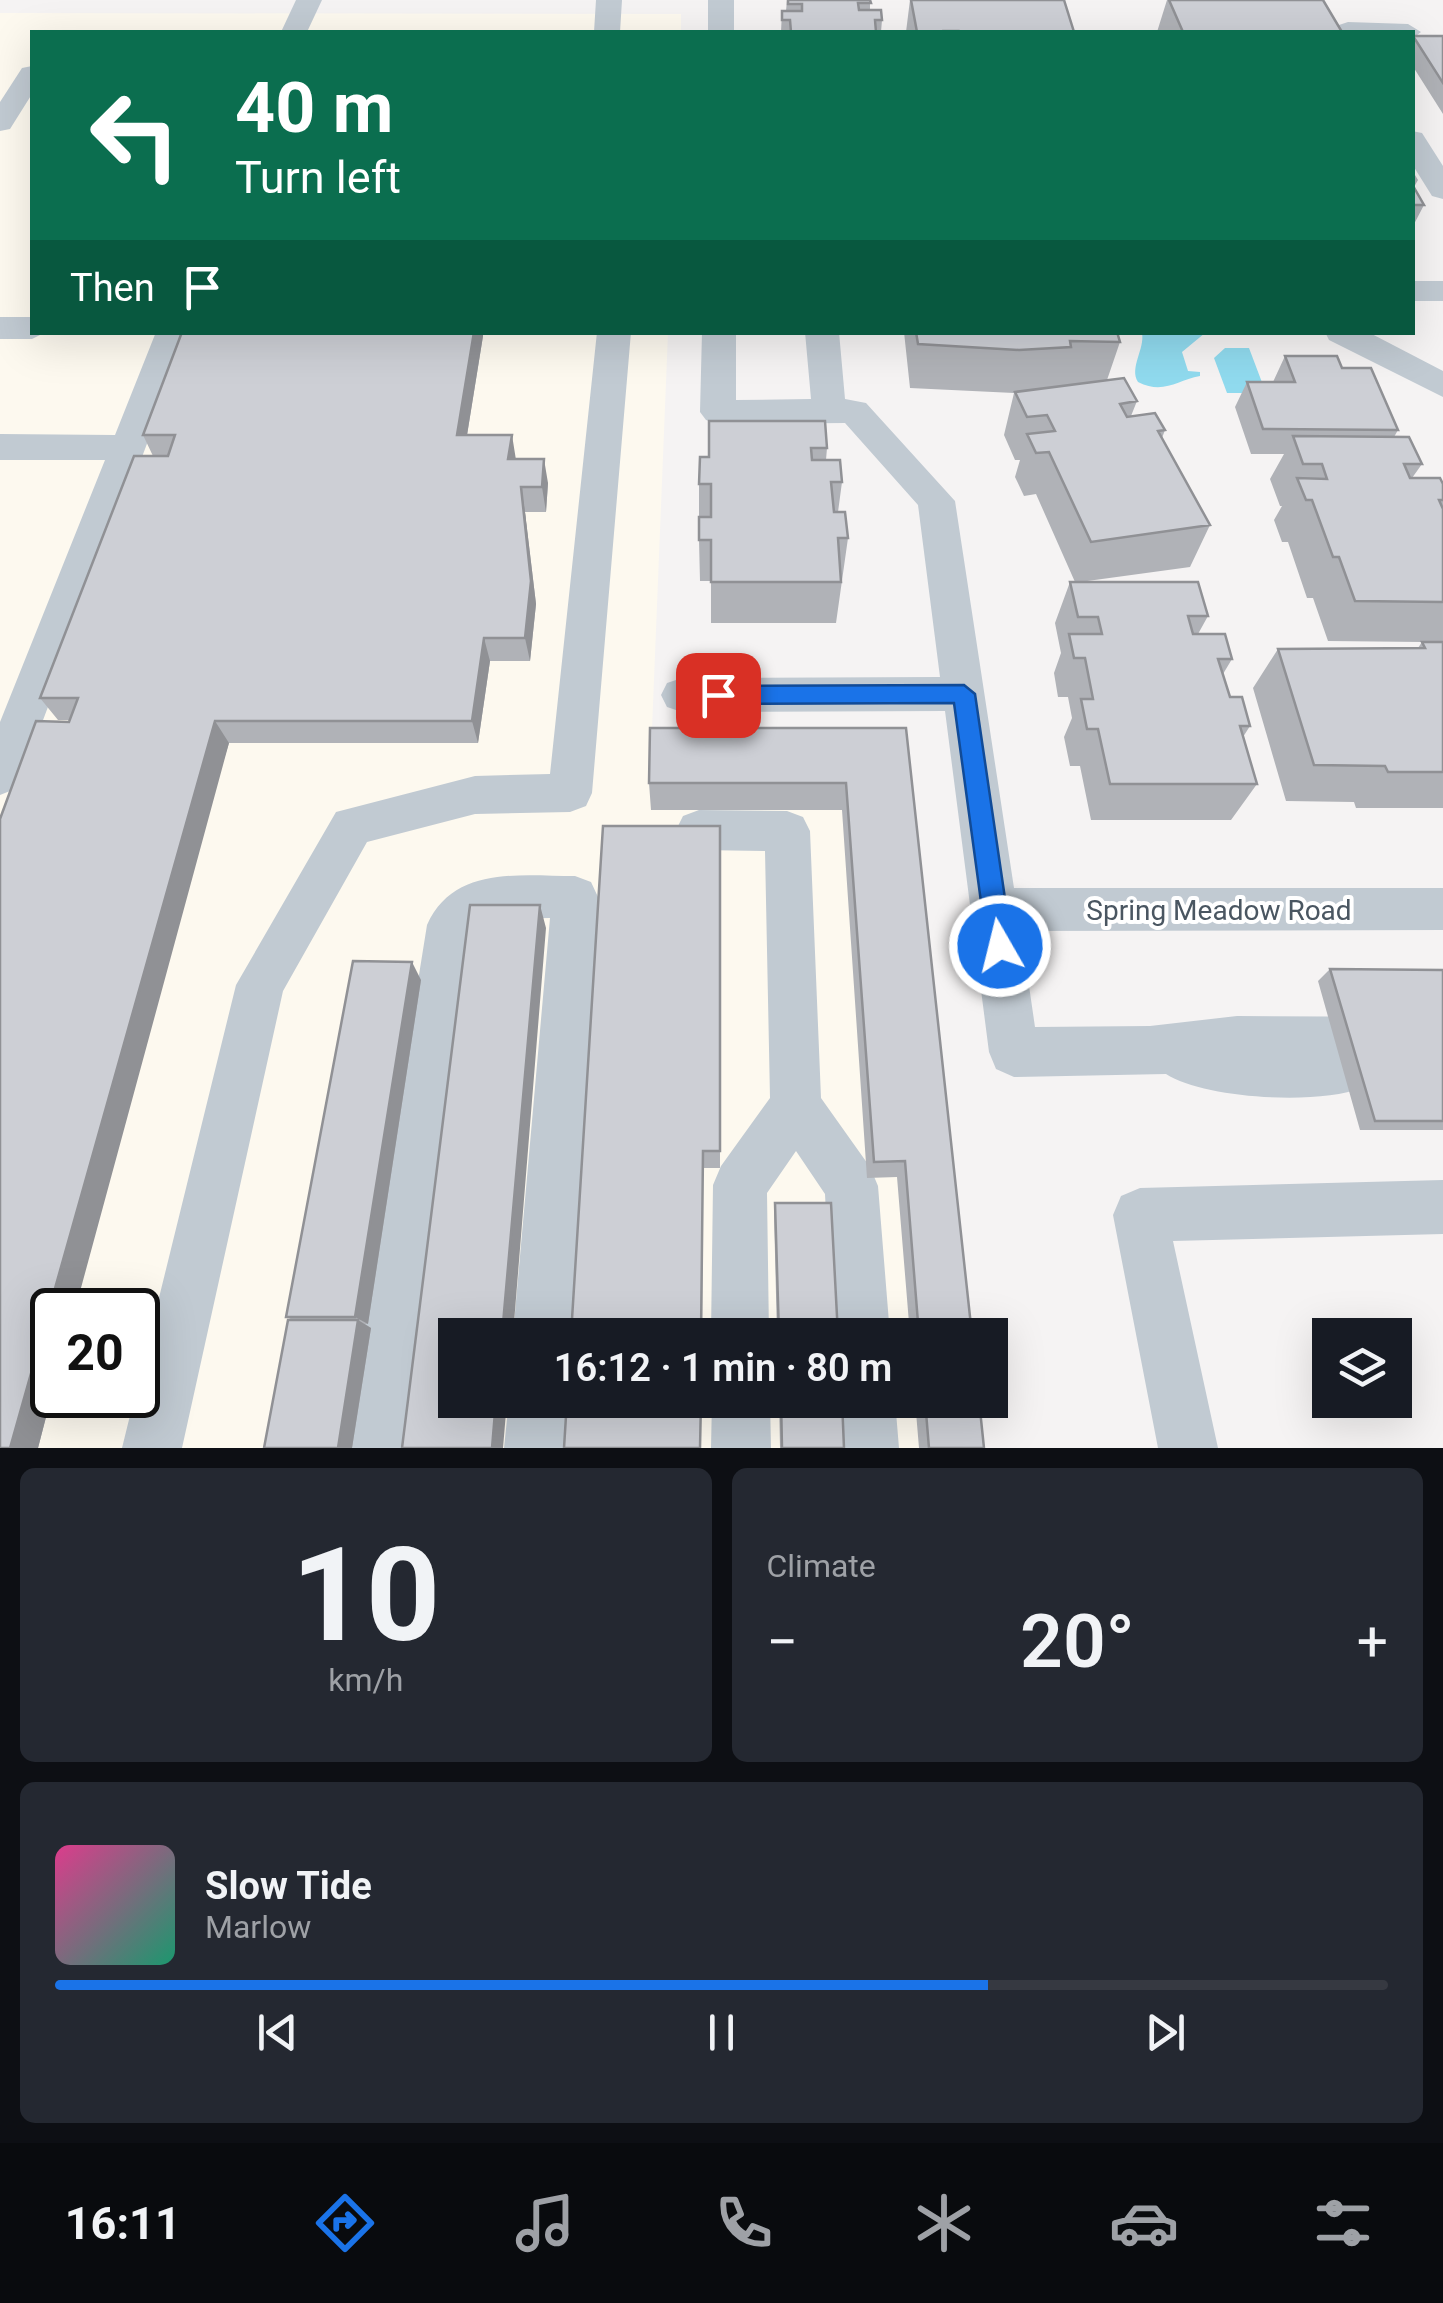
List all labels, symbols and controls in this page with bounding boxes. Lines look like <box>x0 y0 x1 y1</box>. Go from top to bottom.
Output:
text: 40 m <box>235 67 393 149</box>
icon: left <box>70 70 200 200</box>
text: Turn left <box>235 151 401 204</box>
icon: arrive <box>175 260 230 315</box>
text: Then <box>70 266 155 310</box>
pin <box>676 653 761 738</box>
icon: arrive <box>691 668 746 723</box>
position arrow <box>948 894 1052 998</box>
street label: Spring Meadow Road <box>1086 894 1352 927</box>
speed limit sign: 20 <box>30 1288 160 1418</box>
map controls <box>1312 1318 1412 1418</box>
button: layers <box>1312 1318 1412 1418</box>
text: 16:12 · 1 min · 80 m <box>554 1346 892 1390</box>
text: 10 <box>291 1519 440 1672</box>
text: Climate <box>767 1547 876 1585</box>
text: 20° <box>1020 1597 1135 1685</box>
text: − <box>767 1610 798 1674</box>
text: + <box>1357 1610 1388 1674</box>
text: km/h <box>328 1661 403 1699</box>
text: Slow Tide <box>205 1864 372 1908</box>
text: Marlow <box>205 1908 311 1946</box>
icon: previous <box>250 2005 305 2060</box>
icon: pause <box>694 2005 749 2060</box>
icon: next <box>1138 2005 1193 2060</box>
icon: directions <box>310 2188 380 2258</box>
icon: music <box>510 2188 580 2258</box>
icon: phone <box>709 2188 779 2258</box>
icon: climate <box>909 2188 979 2258</box>
icon: car <box>1109 2188 1179 2258</box>
icon: filters <box>1308 2188 1378 2258</box>
text: 16:11 <box>65 2197 181 2250</box>

